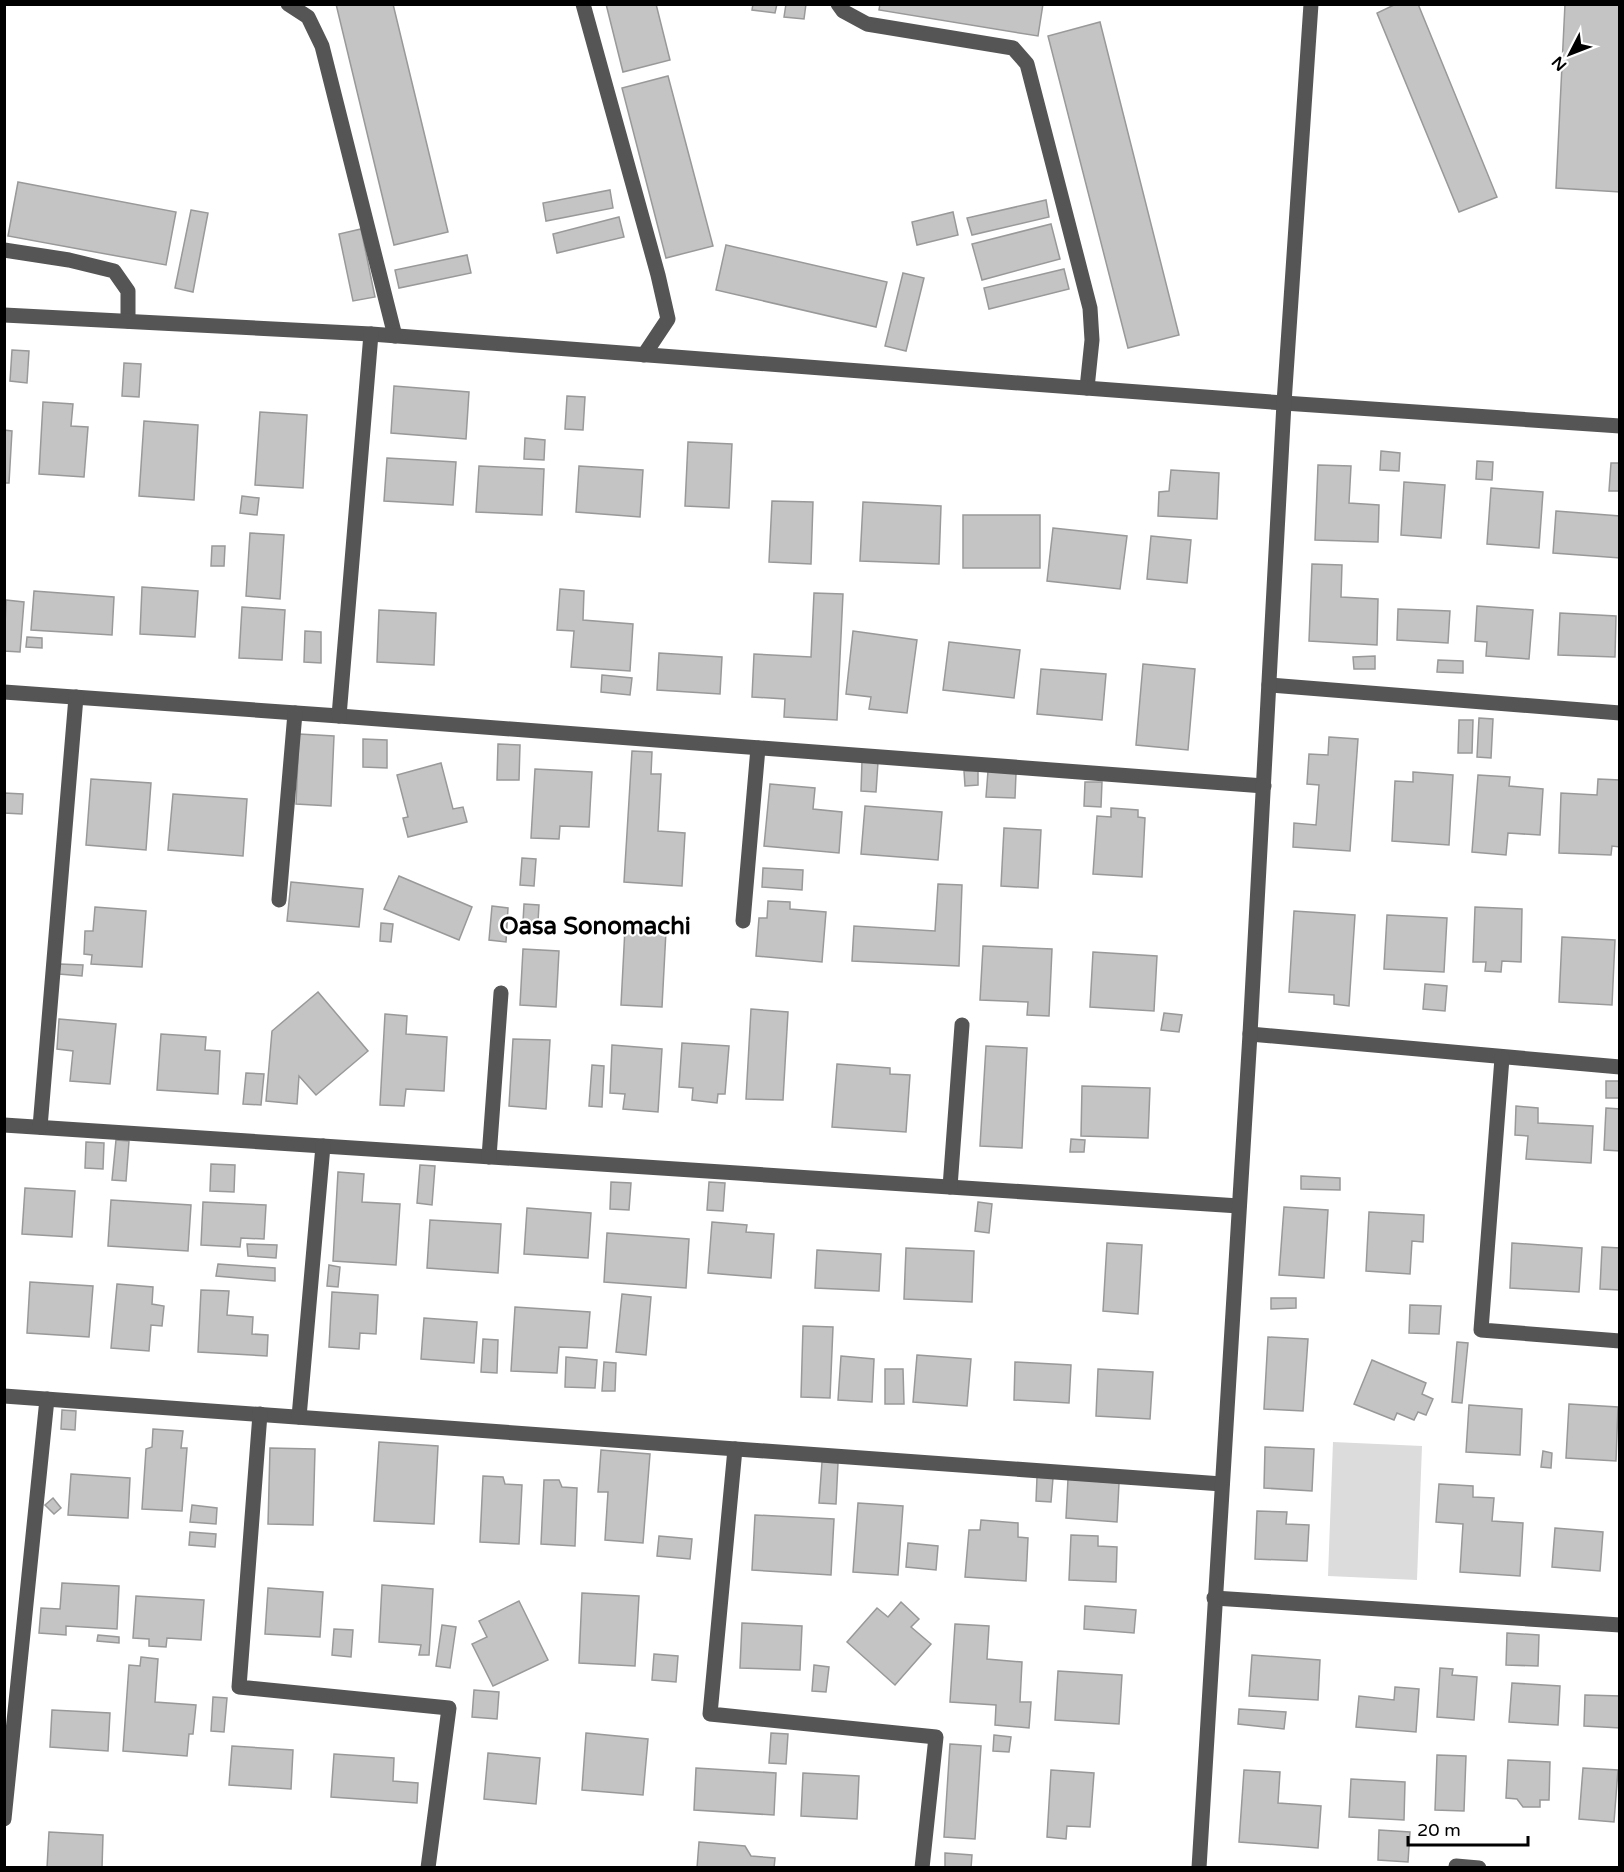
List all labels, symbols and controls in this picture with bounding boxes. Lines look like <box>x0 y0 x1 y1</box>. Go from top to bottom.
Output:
north arrow <box>1540 24 1600 84</box>
text: N <box>1548 52 1571 75</box>
district label: Oasa Sonomachi <box>499 912 691 941</box>
scale bar <box>1408 1809 1528 1847</box>
text: 20 m <box>1417 1819 1461 1841</box>

